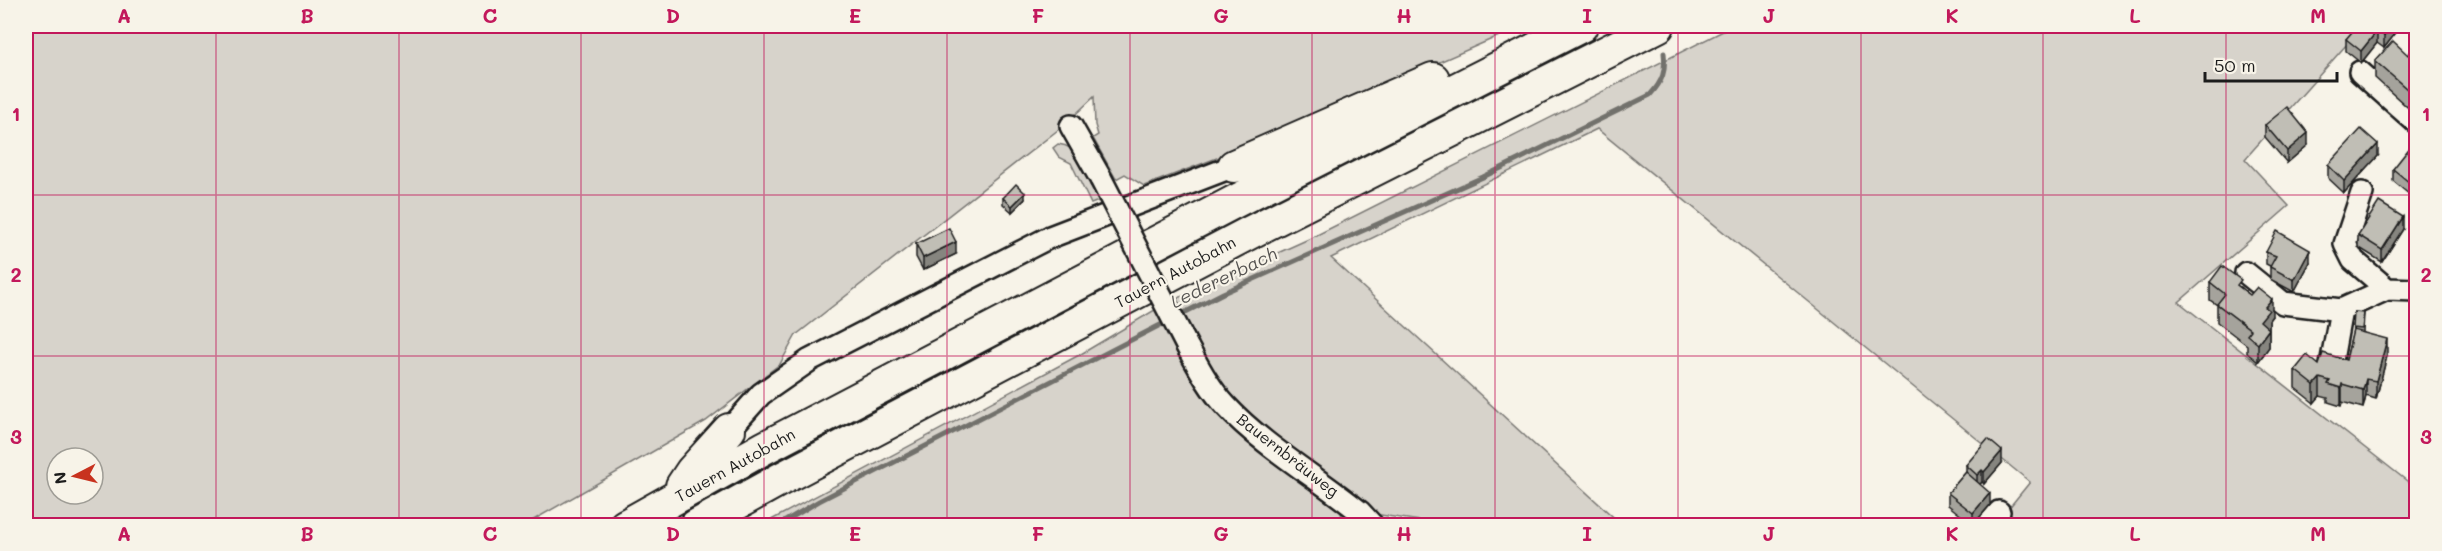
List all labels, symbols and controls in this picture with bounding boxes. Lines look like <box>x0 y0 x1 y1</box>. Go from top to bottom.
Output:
text: A <box>117 2 131 28</box>
text: B <box>300 2 314 28</box>
text: C <box>483 2 498 28</box>
text: D <box>666 2 680 28</box>
text: E <box>849 2 861 28</box>
text: F <box>1032 2 1045 28</box>
text: G <box>1213 2 1229 28</box>
text: H <box>1396 2 1412 28</box>
text: I <box>1582 2 1592 28</box>
text: J <box>1762 2 1776 28</box>
text: K <box>1945 2 1959 28</box>
text: L <box>2129 2 2141 28</box>
text: M <box>2310 2 2326 28</box>
scale bar <box>2205 45 2337 83</box>
text: 50 m <box>2214 53 2256 77</box>
text: 1 <box>12 100 20 126</box>
text: 1 <box>2422 100 2430 126</box>
street label: Tauern Autobahn <box>1111 231 1239 312</box>
water label: Ledererbach <box>1166 241 1281 313</box>
text: 2 <box>10 261 22 287</box>
text: 2 <box>2420 261 2432 287</box>
street label: Bauernbräuweg <box>1233 408 1344 501</box>
text: 3 <box>10 423 22 449</box>
street label: Tauern Autobahn <box>671 423 798 506</box>
text: 3 <box>2420 423 2432 449</box>
north arrow <box>45 446 105 506</box>
text: N <box>48 471 71 485</box>
text: A <box>117 520 131 546</box>
text: B <box>300 520 314 546</box>
text: C <box>483 520 498 546</box>
text: D <box>666 520 680 546</box>
text: E <box>849 520 861 546</box>
text: F <box>1032 520 1045 546</box>
text: G <box>1213 520 1229 546</box>
text: H <box>1396 520 1412 546</box>
text: I <box>1582 520 1592 546</box>
text: J <box>1762 520 1776 546</box>
text: K <box>1945 520 1959 546</box>
text: L <box>2129 520 2141 546</box>
text: M <box>2310 520 2326 546</box>

